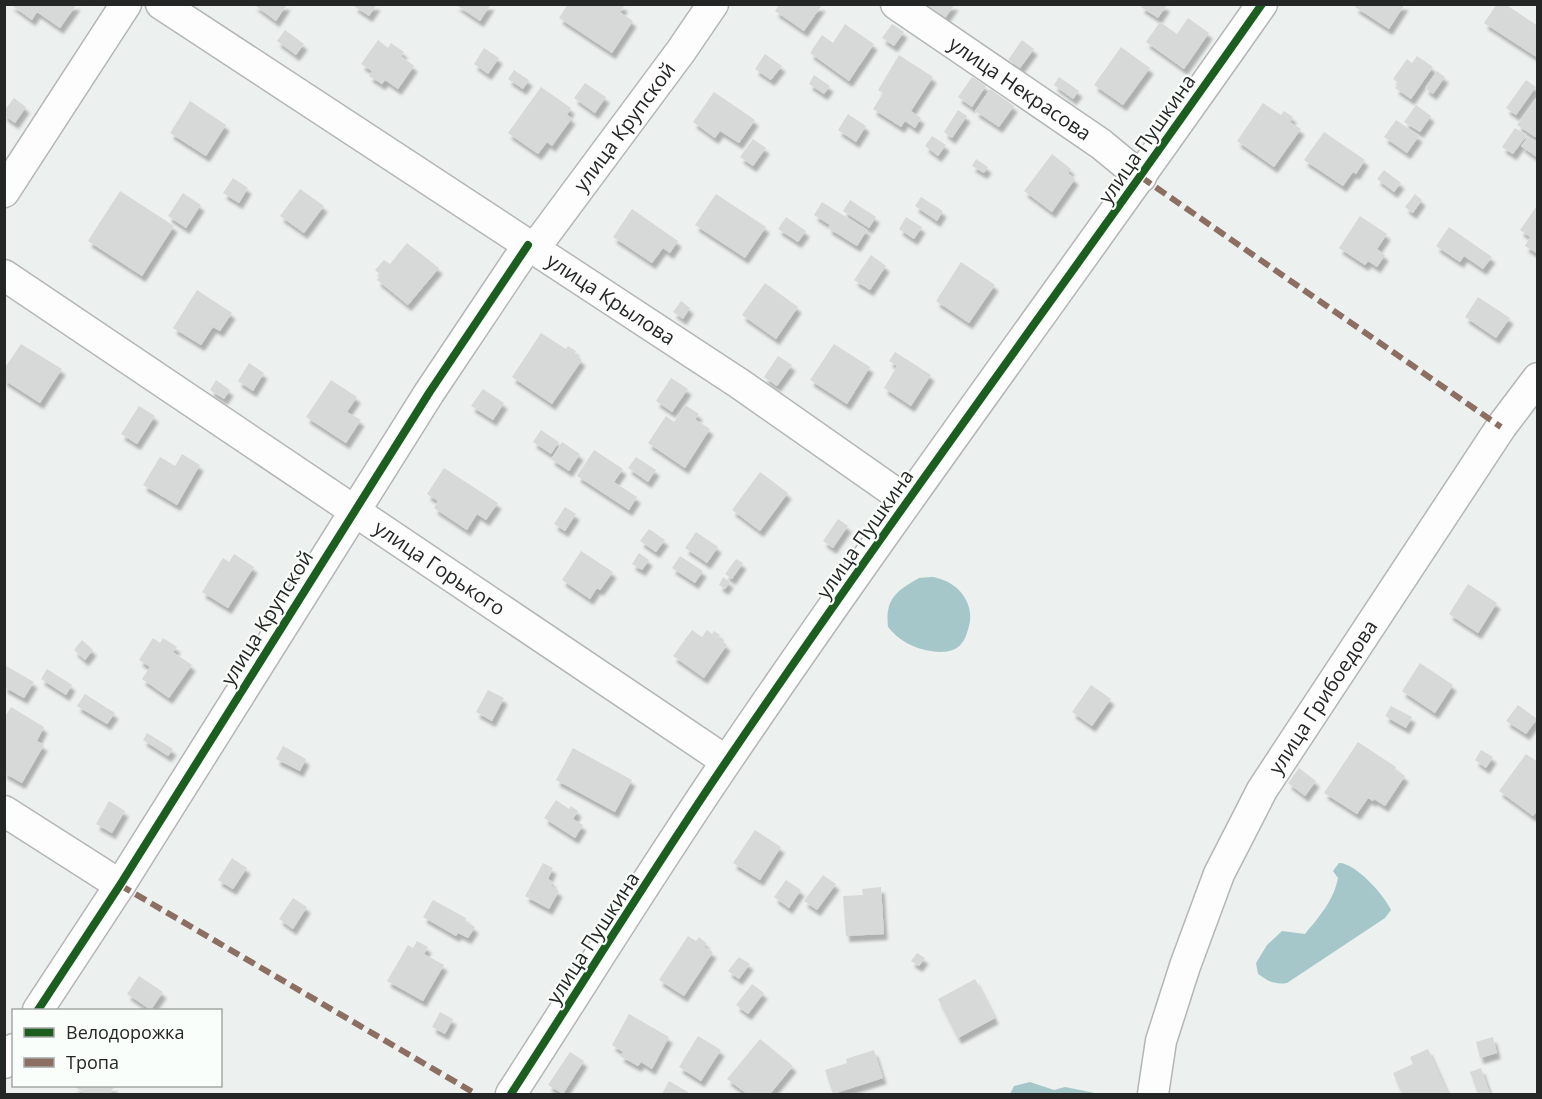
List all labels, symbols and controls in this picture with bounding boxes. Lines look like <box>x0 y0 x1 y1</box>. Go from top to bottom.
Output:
street label: улица Некрасова <box>944 30 1097 146</box>
street label: улица Крупской <box>567 57 681 197</box>
street label: улица Пушкина <box>1092 69 1201 209</box>
street label: улица Крылова <box>541 247 681 351</box>
street label: улица Пушкина <box>810 464 919 604</box>
street label: улица Горького <box>369 514 511 622</box>
street label: улица Крупской <box>214 545 319 690</box>
street label: улица Грибоедова <box>1262 614 1383 779</box>
street label: улица Пушкина <box>540 867 645 1009</box>
legend <box>12 1009 222 1087</box>
text: Велодорожка <box>66 1020 184 1044</box>
text: Тропа <box>66 1050 119 1074</box>

